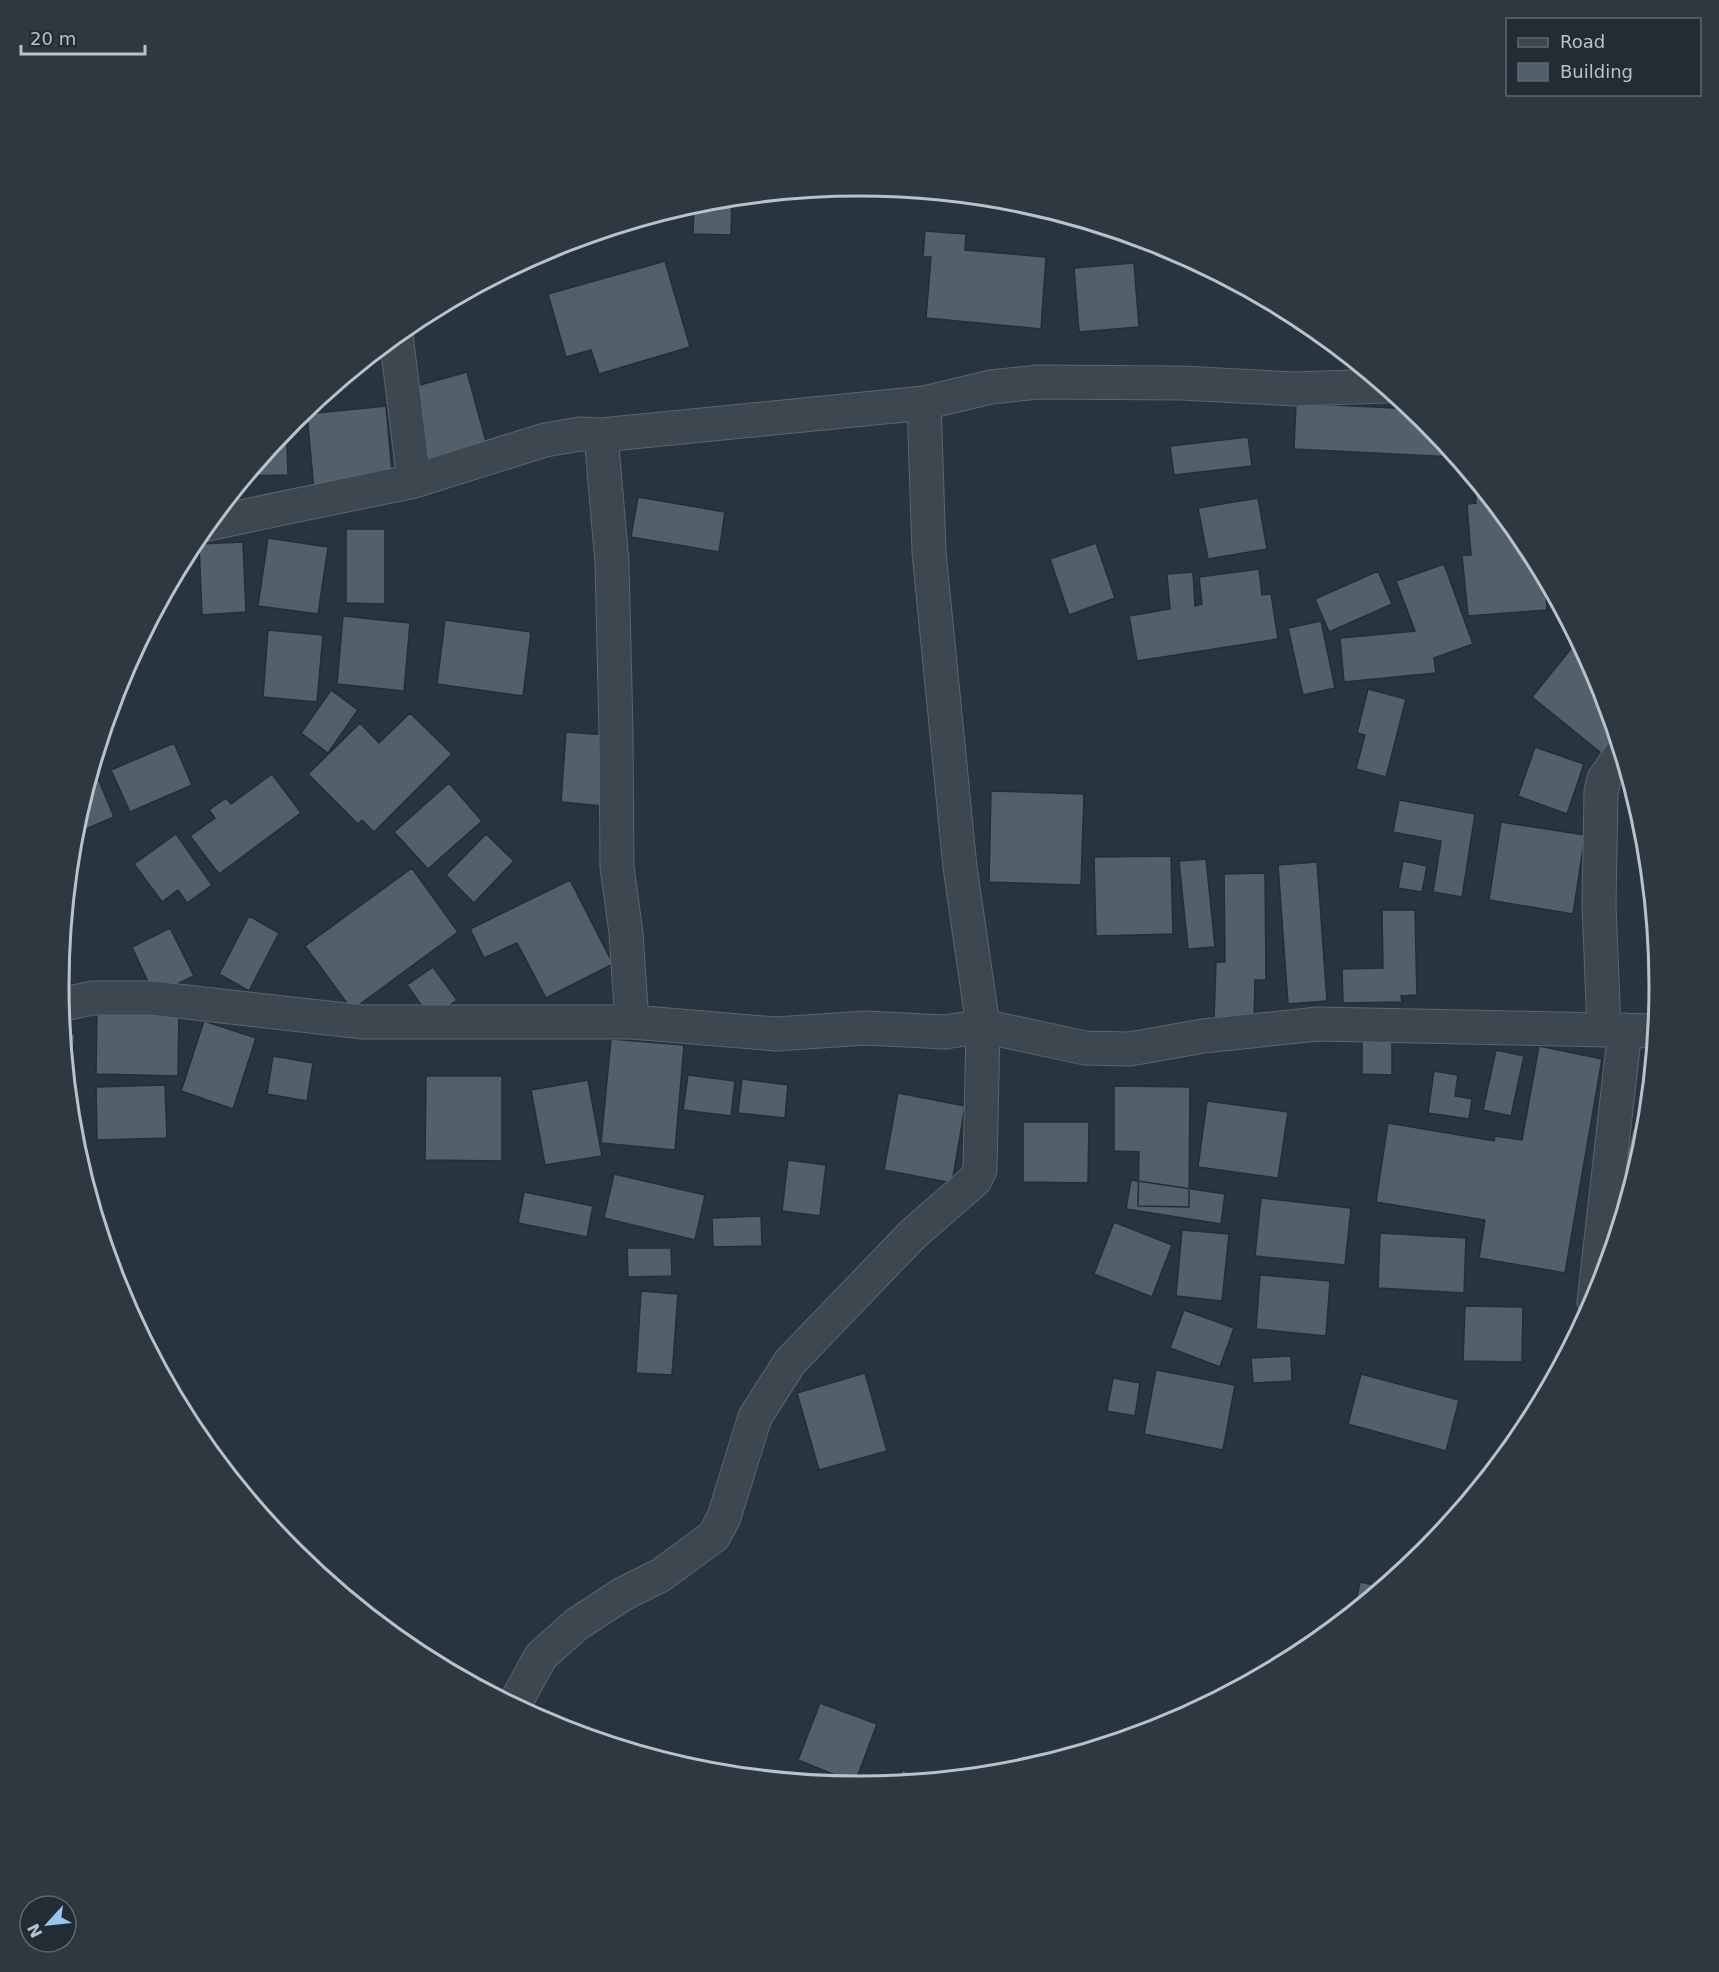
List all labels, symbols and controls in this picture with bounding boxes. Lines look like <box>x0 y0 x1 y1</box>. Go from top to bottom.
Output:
scale bar <box>21 18 146 56</box>
legend <box>1506 18 1701 96</box>
text: 20 m <box>30 28 76 49</box>
text: Road <box>1560 31 1605 52</box>
text: Building <box>1560 61 1633 82</box>
north arrow <box>18 1894 78 1954</box>
text: N <box>24 1920 47 1941</box>

